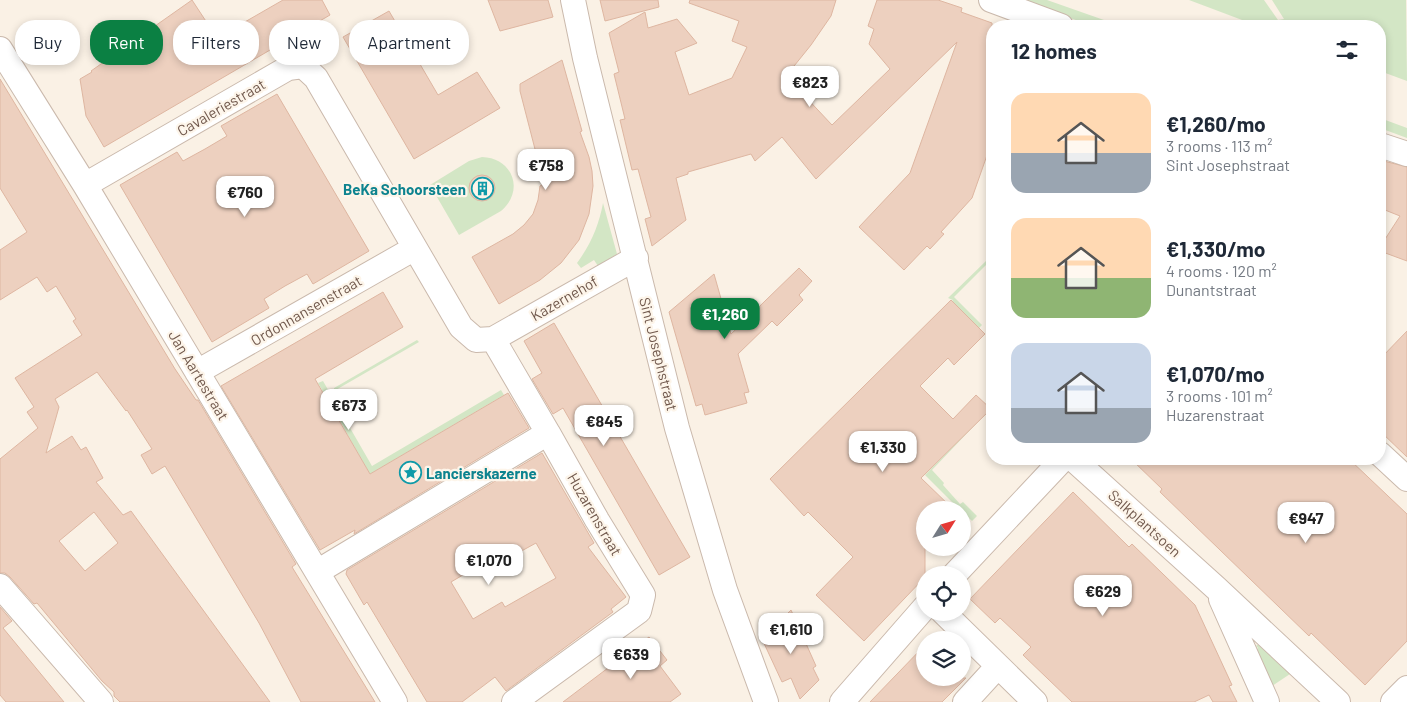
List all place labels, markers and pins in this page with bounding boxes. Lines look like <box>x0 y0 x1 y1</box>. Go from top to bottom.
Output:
pin: €823 <box>780 66 840 108</box>
pin: €758 <box>516 148 576 191</box>
pin: €760 <box>215 176 275 218</box>
building icon: BeKa Schoorsteen <box>470 177 494 201</box>
place label: BeKa Schoorsteen <box>343 180 466 198</box>
pin: €1,260 <box>684 298 766 340</box>
pin: €673 <box>319 388 379 431</box>
pin: €845 <box>574 404 634 447</box>
pin: €1,330 <box>842 430 924 473</box>
place icon: Lancierskazerne <box>398 461 422 485</box>
place label: Lancierskazerne <box>426 464 537 482</box>
pin: €947 <box>1276 502 1336 544</box>
pin: €1,070 <box>448 544 530 586</box>
pin: €629 <box>1073 574 1133 617</box>
pin: €1,610 <box>750 612 832 655</box>
pin: €639 <box>601 638 661 680</box>

